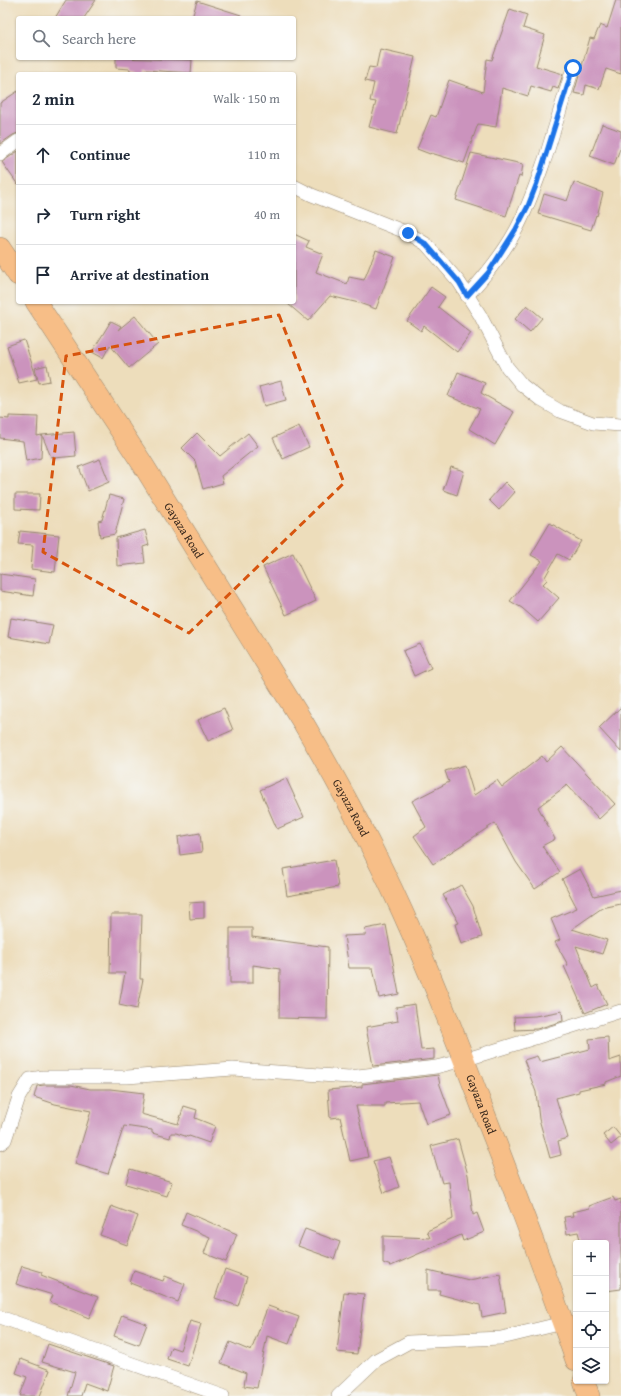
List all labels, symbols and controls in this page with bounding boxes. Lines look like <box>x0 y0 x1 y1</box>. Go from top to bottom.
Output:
search box <box>16 16 296 60</box>
icon: search <box>30 27 52 49</box>
text: Search here <box>62 28 136 49</box>
route start <box>564 59 582 77</box>
text: 2 min <box>32 86 74 111</box>
text: Walk · 150 m <box>213 89 280 108</box>
icon: ahead <box>32 144 54 166</box>
text: Continue <box>70 144 131 165</box>
text: 110 m <box>248 145 280 164</box>
icon: right <box>32 204 54 226</box>
text: Turn right <box>70 204 141 225</box>
text: 40 m <box>254 205 280 224</box>
route end <box>399 224 417 242</box>
icon: arrive <box>32 264 54 286</box>
text: Arrive at destination <box>70 264 209 285</box>
street label: Gayaza Road <box>160 499 208 562</box>
street label: Gayaza Road <box>329 776 374 840</box>
street label: Gayaza Road <box>462 1072 501 1137</box>
map controls <box>573 1240 609 1384</box>
button: + <box>573 1240 609 1276</box>
button: − <box>573 1276 609 1312</box>
button: locate <box>573 1312 609 1348</box>
button: layers <box>573 1348 609 1384</box>

